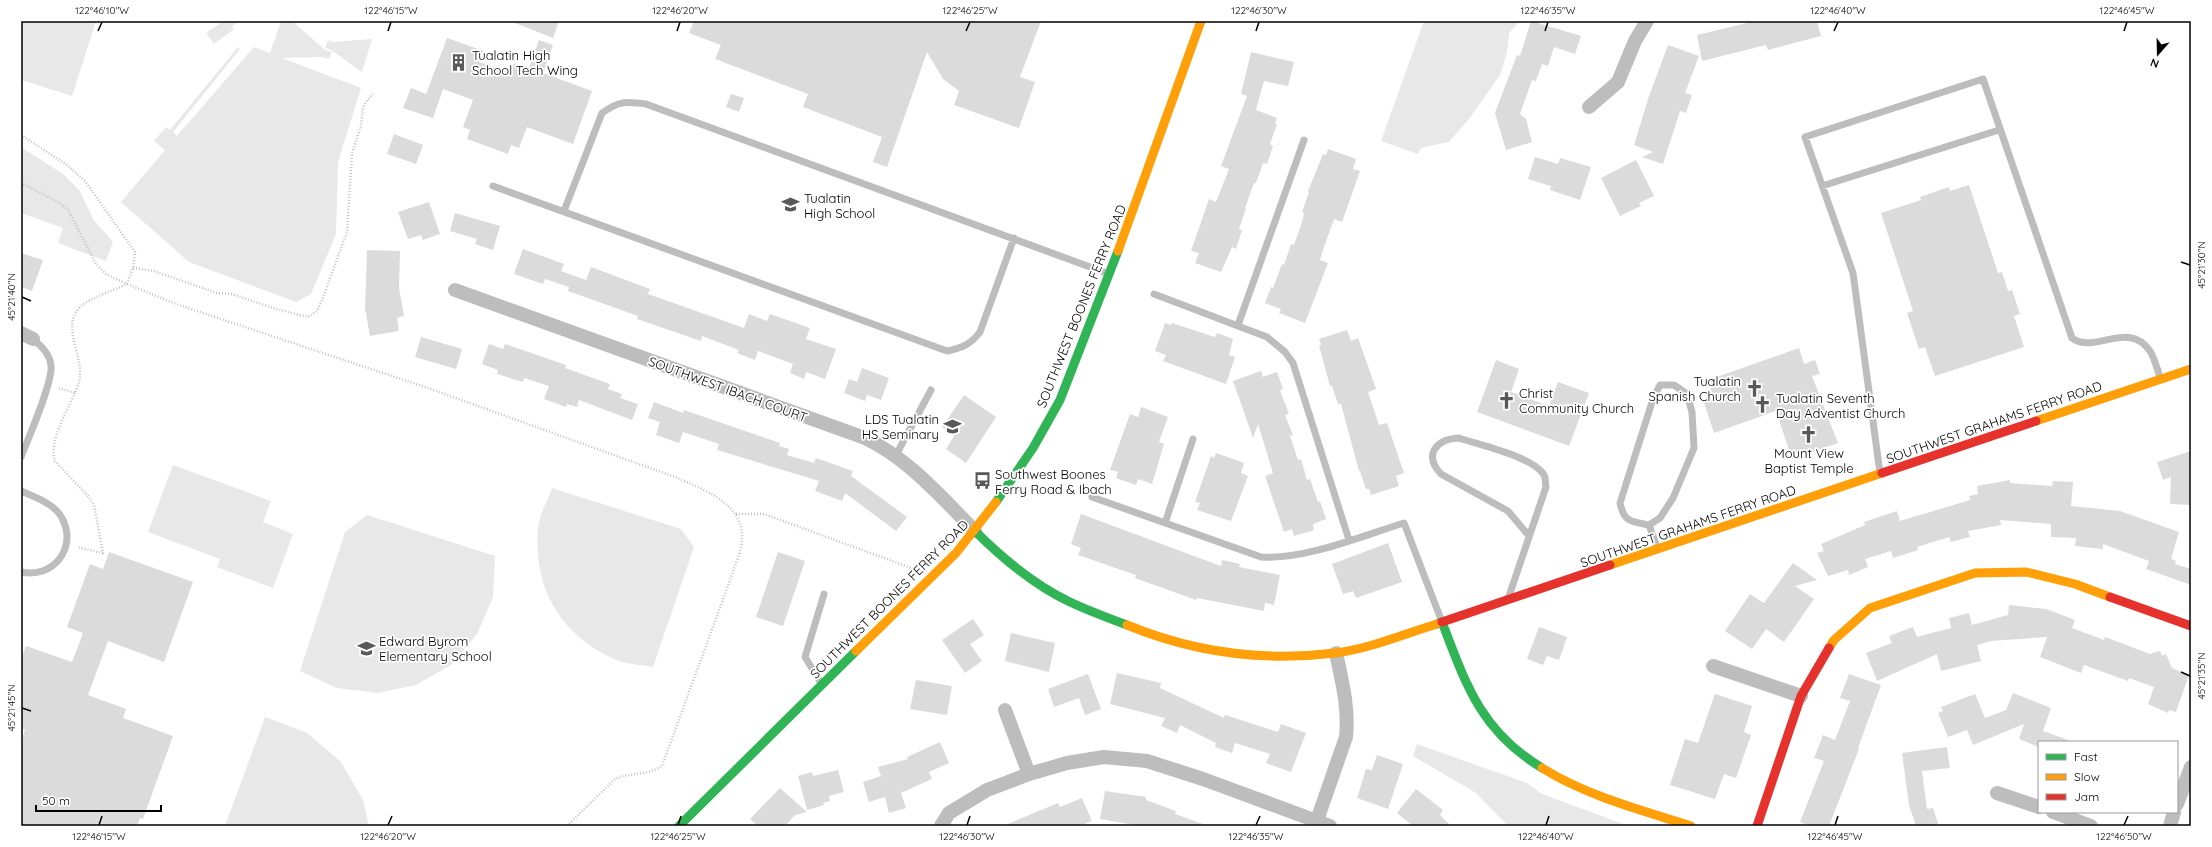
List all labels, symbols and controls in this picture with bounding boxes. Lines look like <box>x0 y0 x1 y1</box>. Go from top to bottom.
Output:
text: 122°46'10"W <box>75 4 129 17</box>
text: 122°46'15"W <box>364 4 418 17</box>
text: 122°46'20"W <box>652 4 708 17</box>
text: 122°46'25"W <box>942 4 998 17</box>
text: 122°46'30"W <box>1231 4 1287 17</box>
text: 122°46'35"W <box>1521 4 1576 17</box>
text: 122°46'40"W <box>1810 4 1866 17</box>
text: 122°46'45"W <box>2100 4 2155 17</box>
north arrow <box>2138 34 2178 74</box>
place label: Tualatin High School Tech Wing <box>472 47 578 78</box>
building icon: Tualatin High School Tech Wing <box>449 52 469 72</box>
text: N <box>2148 55 2161 71</box>
place label: Tualatin High School <box>804 190 875 221</box>
school or university icon: Tualatin High School <box>781 195 801 215</box>
street label: SOUTHWEST BOONES FERRY ROAD <box>1033 202 1129 410</box>
text: 45°21'30"N <box>2195 241 2208 289</box>
text: 45°21'40"N <box>5 273 18 321</box>
street label: SOUTHWEST IBACH COURT <box>646 353 810 425</box>
place label: Tualatin Spanish Church <box>1649 373 1741 404</box>
church icon: Tualatin Spanish Church <box>1744 378 1764 398</box>
street label: SOUTHWEST GRAHAMS FERRY ROAD <box>1884 378 2104 466</box>
place label: Christ Community Church <box>1519 385 1634 416</box>
church icon: Christ Community Church <box>1496 390 1516 410</box>
place label: Tualatin Seventh Day Adventist Church <box>1776 390 1905 421</box>
church icon: Tualatin Seventh Day Adventist Church <box>1753 395 1773 415</box>
place label: LDS Tualatin HS Seminary <box>862 411 939 442</box>
school or university icon: LDS Tualatin HS Seminary <box>942 416 962 436</box>
church icon: Mount View Baptist Temple <box>1799 424 1819 444</box>
place label: Mount View Baptist Temple <box>1764 445 1854 476</box>
place label: Southwest Boones Ferry Road & Ibach <box>995 466 1112 497</box>
bus stop icon: Southwest Boones Ferry Road & Ibach <box>972 471 992 491</box>
street label: SOUTHWEST GRAHAMS FERRY ROAD <box>1578 482 1798 570</box>
street label: SOUTHWEST BOONES FERRY ROAD <box>806 516 972 682</box>
place label: Edward Byrom Elementary School <box>379 633 492 664</box>
school or university icon: Edward Byrom Elementary School <box>356 638 376 658</box>
text: 45°21'35"N <box>2195 652 2208 700</box>
text: 45°21'45"N <box>5 684 18 732</box>
legend <box>2038 741 2178 813</box>
text: Fast <box>2074 749 2098 764</box>
text: Slow <box>2074 769 2100 784</box>
scale bar <box>36 787 161 813</box>
text: Jam <box>2074 789 2099 804</box>
text: 50 m <box>42 793 70 808</box>
text: 122°46'15"W <box>72 830 126 843</box>
text: 122°46'20"W <box>360 830 416 843</box>
text: 122°46'25"W <box>650 830 706 843</box>
text: 122°46'30"W <box>939 830 995 843</box>
text: 122°46'35"W <box>1229 830 1284 843</box>
text: 122°46'40"W <box>1518 830 1574 843</box>
text: 122°46'45"W <box>1808 830 1863 843</box>
text: 122°46'50"W <box>2096 830 2152 843</box>

